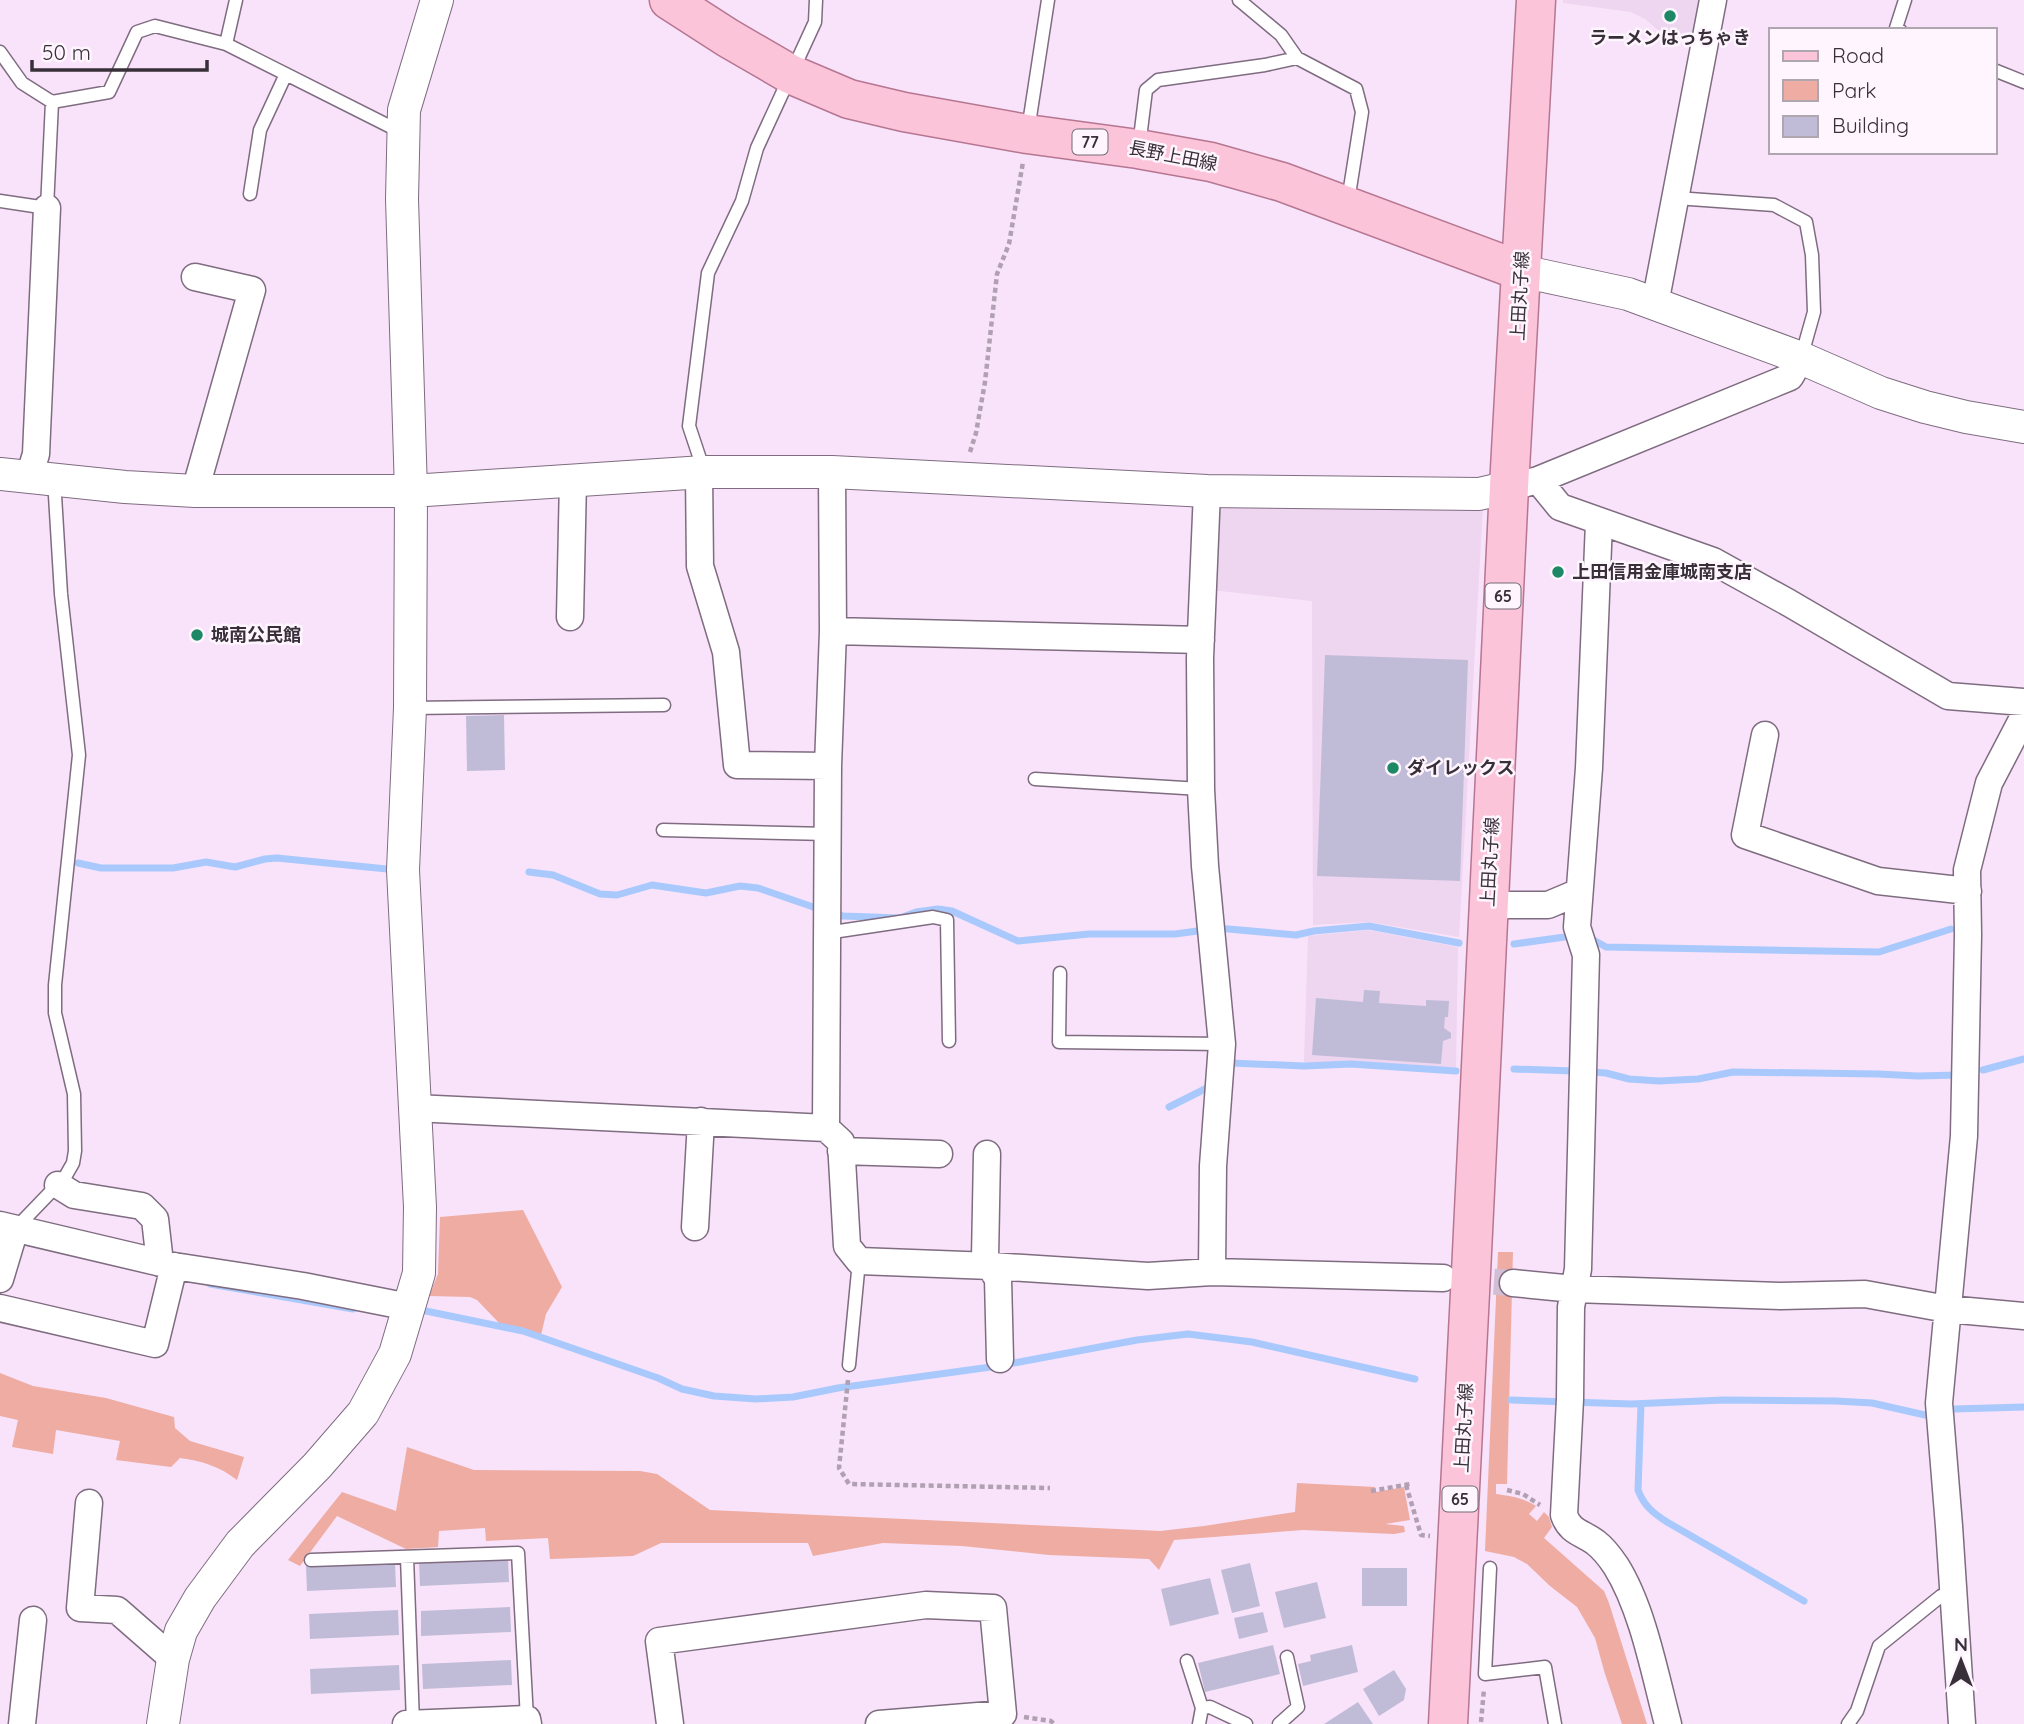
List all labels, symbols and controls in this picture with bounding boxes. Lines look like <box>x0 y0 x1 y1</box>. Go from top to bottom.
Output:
marker: ラーメンはっちゃき <box>1662 8 1678 24</box>
place label: ラーメンはっちゃき <box>1589 26 1751 49</box>
scale bar <box>32 28 206 72</box>
legend <box>1769 28 1996 154</box>
text: 50 m <box>42 39 91 65</box>
text: Road <box>1832 42 1884 68</box>
text: Park <box>1832 77 1876 103</box>
text: Building <box>1832 112 1909 138</box>
road number: 77 <box>1072 130 1108 154</box>
street label: 長野上田線 <box>1127 136 1219 175</box>
street label: 上田丸子線 <box>1506 250 1533 342</box>
place label: 上田信用金庫城南支店 <box>1572 560 1752 583</box>
marker: 上田信用金庫城南支店 <box>1550 564 1566 580</box>
road number: 65 <box>1486 583 1520 608</box>
place label: 城南公民館 <box>211 623 301 646</box>
marker: 城南公民館 <box>189 627 205 643</box>
place label: ダイレックス <box>1407 756 1514 779</box>
marker: ダイレックス <box>1385 760 1401 776</box>
street label: 上田丸子線 <box>1476 816 1503 908</box>
street label: 上田丸子線 <box>1450 1382 1477 1474</box>
road number: 65 <box>1442 1486 1478 1512</box>
north arrow <box>1926 1626 1996 1696</box>
text: N <box>1954 1632 1968 1656</box>

